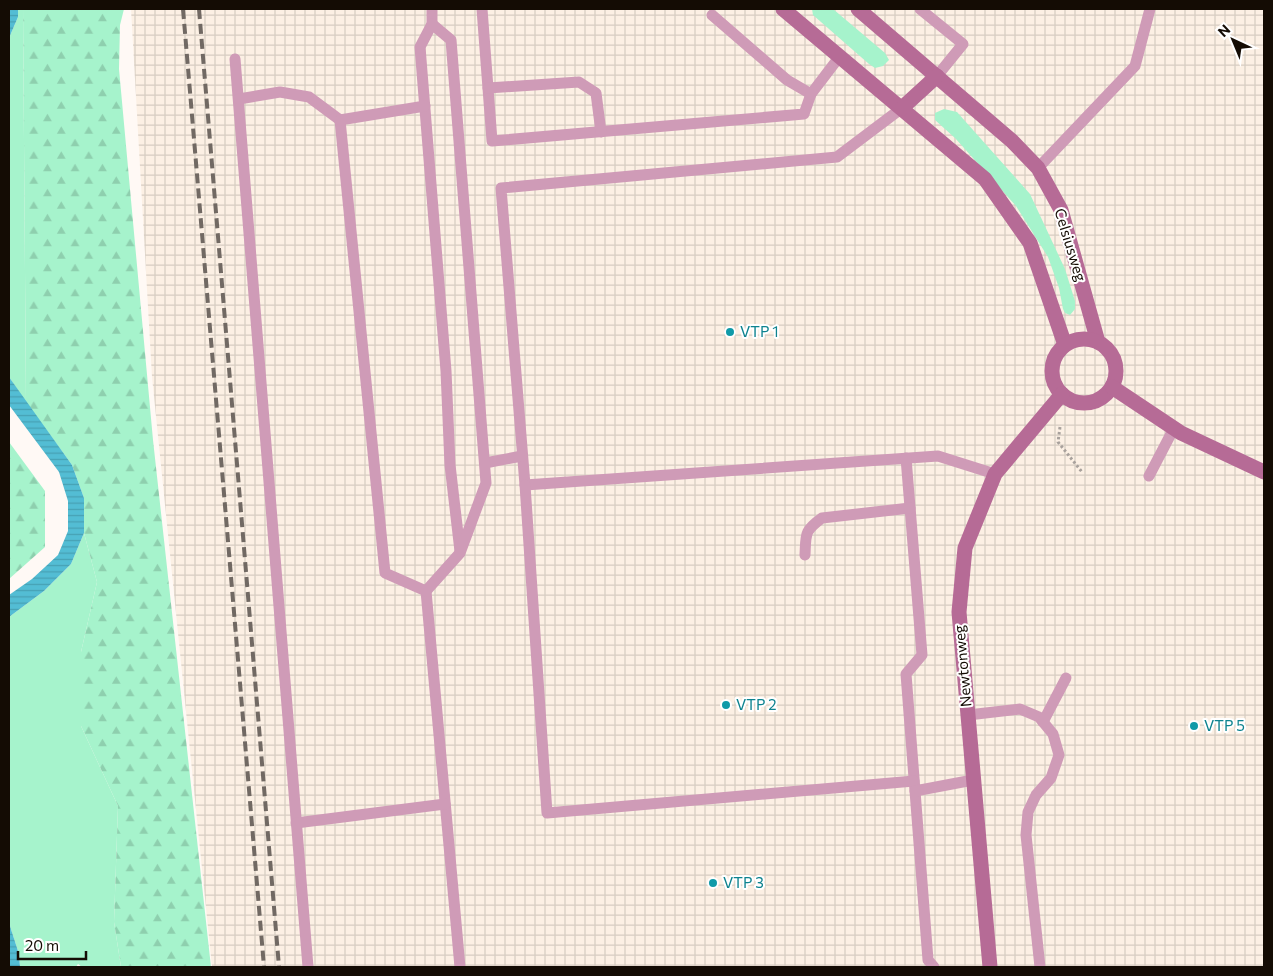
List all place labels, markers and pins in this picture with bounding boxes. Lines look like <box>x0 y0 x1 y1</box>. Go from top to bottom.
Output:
place label: VTP 1 <box>740 322 779 340</box>
marker: VTP 1 <box>724 326 736 338</box>
place label: VTP 2 <box>736 695 777 713</box>
marker: VTP 2 <box>720 699 732 711</box>
place label: VTP 5 <box>1204 716 1245 734</box>
marker: VTP 5 <box>1188 720 1200 732</box>
place label: VTP 3 <box>723 873 764 891</box>
marker: VTP 3 <box>707 877 719 889</box>

